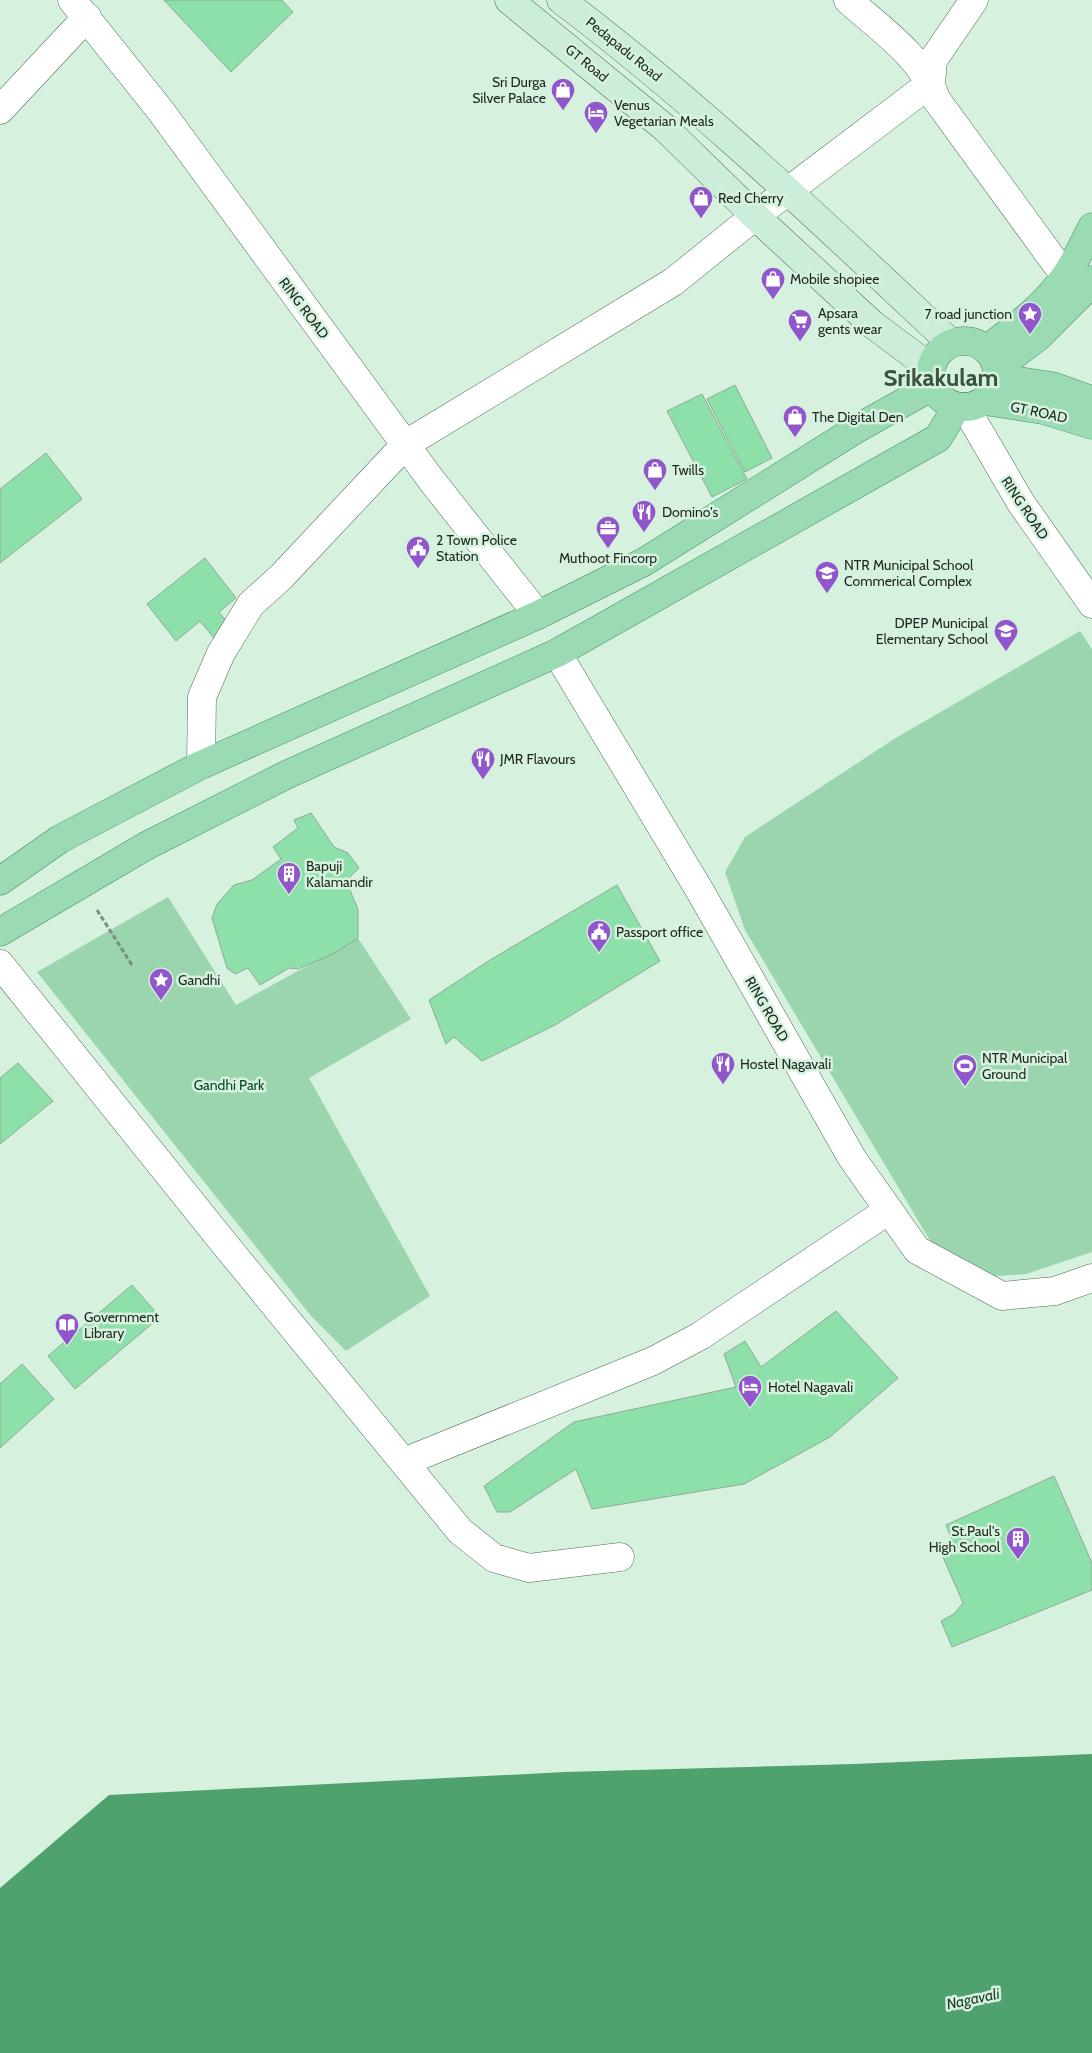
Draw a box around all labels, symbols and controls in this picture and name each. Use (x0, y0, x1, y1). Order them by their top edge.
street label: Pedapadu Road (582, 13, 666, 85)
street label: GT Road (562, 40, 612, 86)
place label: Sri Durga Silver Palace (472, 73, 546, 107)
shop icon: Sri Durga Silver Palace (550, 77, 576, 111)
place label: Venus Vegetarian Meals (614, 96, 714, 130)
hotel icon: Venus Vegetarian Meals (583, 100, 609, 134)
shop icon: Red Cherry (688, 185, 714, 219)
place label: Red Cherry (718, 189, 784, 207)
shop icon: Mobile shopiee (760, 266, 786, 300)
place label: Mobile shopiee (790, 270, 879, 288)
street label: RING ROAD (275, 274, 333, 342)
place icon: 7 road junction (1017, 301, 1043, 335)
place label: Apsara gents wear (818, 304, 882, 338)
place label: 7 road junction (925, 305, 1012, 323)
supermarket icon: Apsara gents wear (787, 308, 813, 342)
district label: Srikakulam (884, 363, 998, 392)
street label: GT ROAD (1009, 397, 1069, 427)
shop icon: The Digital Den (782, 404, 808, 438)
place label: The Digital Den (812, 408, 904, 426)
shop icon: Twills (642, 457, 668, 491)
place label: Twills (672, 461, 704, 479)
street label: RING ROAD (997, 473, 1053, 543)
restaurant icon: Domino's (631, 499, 657, 533)
place label: Domino's (662, 503, 719, 521)
office icon: Muthoot Fincorp (595, 515, 621, 549)
place label: 2 Town Police Station (436, 531, 517, 565)
public building icon: 2 Town Police Station (405, 535, 431, 569)
place label: Muthoot Fincorp (559, 549, 657, 567)
place label: NTR Municipal School Commerical Complex (844, 556, 974, 590)
school or university icon: NTR Municipal School Commerical Complex (814, 560, 840, 594)
place label: DPEP Municipal Elementary School (876, 614, 989, 648)
school or university icon: DPEP Municipal Elementary School (993, 618, 1019, 652)
restaurant icon: JMR Flavours (470, 746, 496, 780)
place label: JMR Flavours (499, 750, 576, 768)
place label: Bapuji Kalamandir (306, 857, 373, 891)
building icon: Bapuji Kalamandir (276, 861, 302, 895)
public building icon: Passport office (586, 919, 612, 953)
place label: Passport office (616, 923, 703, 941)
place icon: Gandhi (148, 967, 174, 1001)
place label: Gandhi (178, 971, 220, 989)
street label: RING ROAD (741, 973, 793, 1045)
place label: NTR Municipal Ground (982, 1049, 1068, 1083)
restaurant icon: Hostel Nagavali (710, 1051, 736, 1085)
sports icon: NTR Municipal Ground (952, 1053, 978, 1087)
place label: Hostel Nagavali (740, 1055, 831, 1073)
park label: Gandhi Park (194, 1076, 265, 1094)
place label: Government Library (84, 1308, 159, 1342)
library icon: Government Library (54, 1312, 80, 1346)
hotel icon: Hotel Nagavali (737, 1374, 763, 1408)
place label: Hotel Nagavali (768, 1378, 853, 1396)
place label: St.Paul's High School (929, 1522, 1001, 1556)
building icon: St.Paul's High School (1005, 1526, 1031, 1560)
water label: Nagavali (945, 1984, 1002, 2013)

